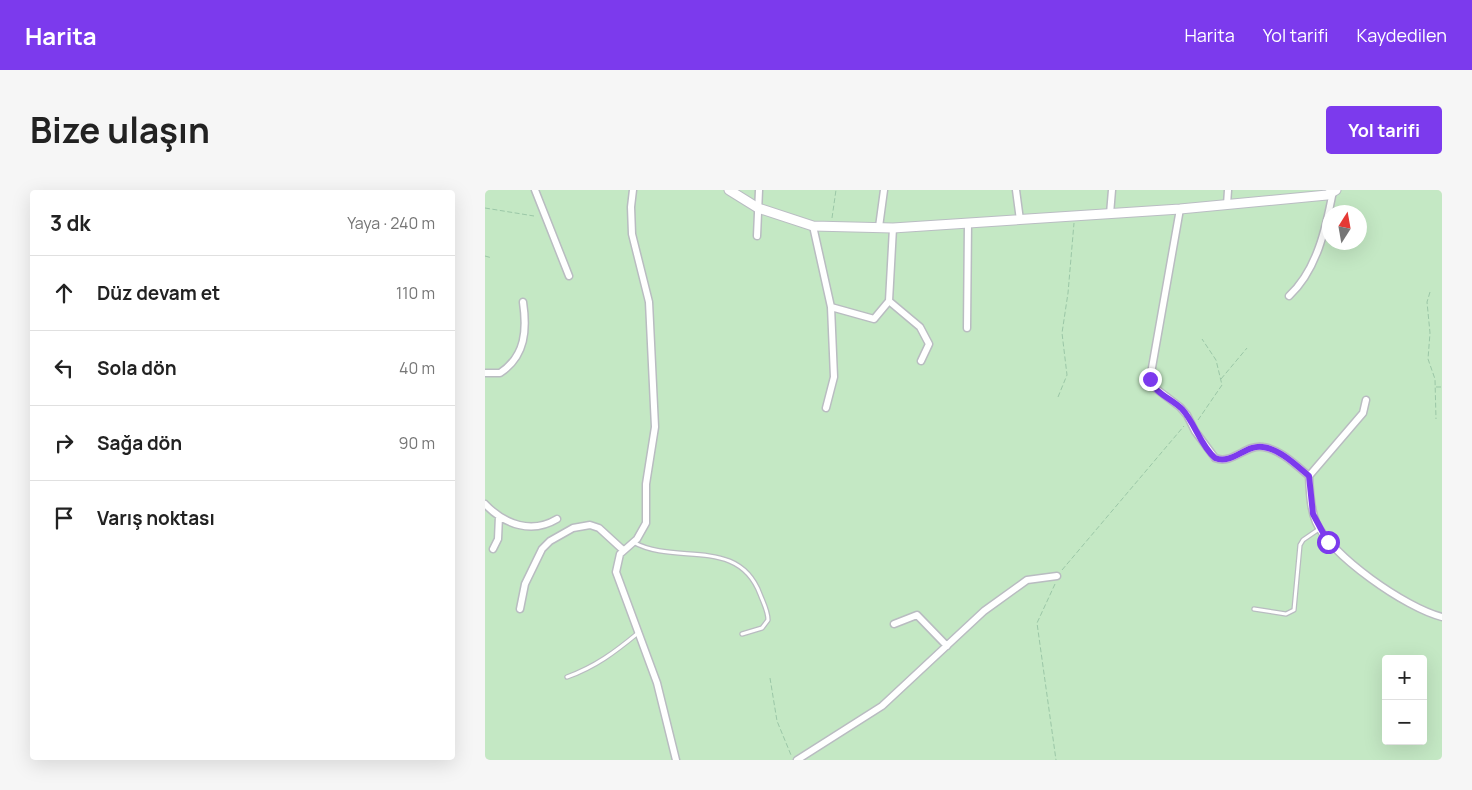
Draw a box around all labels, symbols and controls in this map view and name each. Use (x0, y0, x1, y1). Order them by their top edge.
text: Harita (25, 19, 97, 52)
text: Harita (1185, 23, 1235, 47)
text: Yol tarifi (1263, 23, 1329, 47)
text: Kaydedilen (1357, 23, 1447, 47)
text: Bize ulaşın (30, 106, 210, 154)
button: Yol tarifi (1326, 106, 1442, 154)
north arrow (1322, 205, 1367, 250)
text: 3 dk (50, 209, 91, 237)
text: Yaya · 240 m (347, 212, 435, 234)
icon: ahead (50, 279, 78, 307)
text: Düz devam et (97, 280, 220, 306)
text: 110 m (396, 282, 435, 304)
icon: left (50, 354, 78, 382)
text: Sola dön (97, 355, 177, 381)
text: 40 m (399, 357, 435, 379)
route end (1139, 368, 1162, 391)
icon: right (50, 429, 78, 457)
text: Sağa dön (97, 430, 182, 456)
text: 90 m (399, 432, 435, 454)
icon: arrive (50, 504, 78, 532)
text: Varış noktası (97, 505, 215, 531)
route start (1317, 531, 1340, 554)
map controls (1382, 655, 1427, 745)
button: + (1382, 655, 1427, 700)
button: − (1382, 700, 1427, 745)

